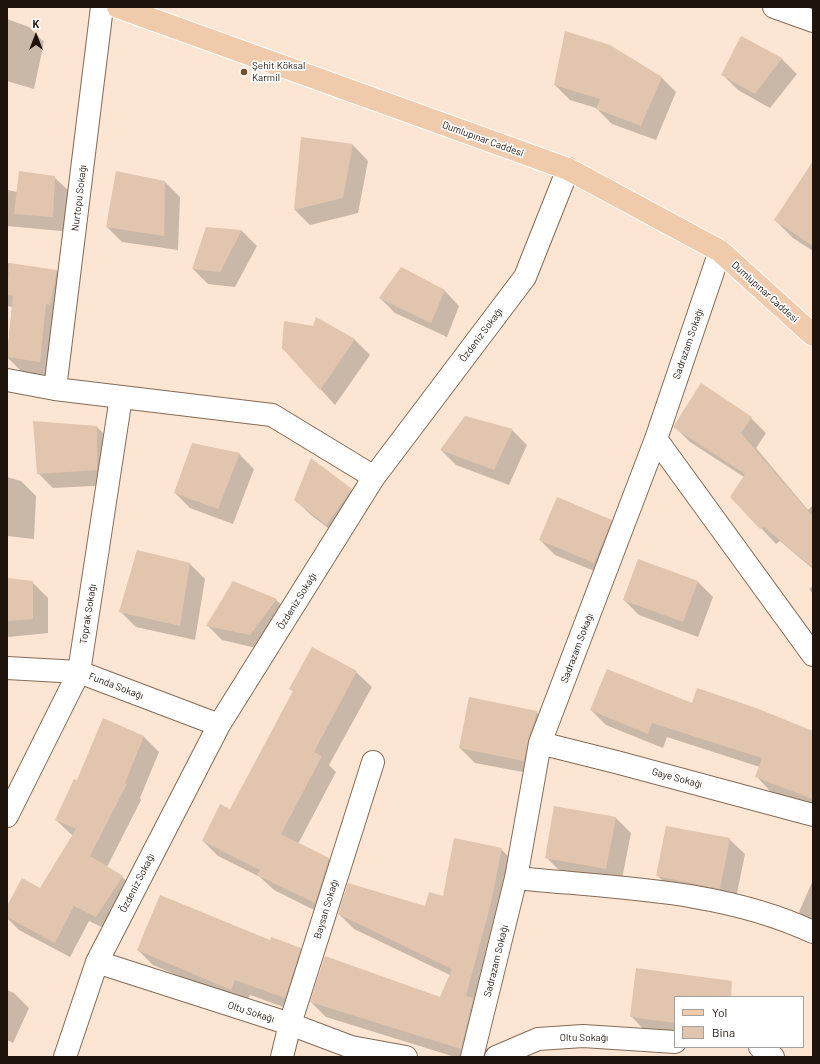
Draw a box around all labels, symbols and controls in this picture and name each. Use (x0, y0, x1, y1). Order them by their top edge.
north arrow (16, 16, 56, 56)
text: K (33, 17, 39, 30)
place label: Şehit Köksal Karmil (252, 60, 305, 84)
marker: Şehit Köksal Karmil (239, 67, 249, 77)
street label: Dumlupınar Caddesi (441, 119, 525, 159)
street label: Nurtopu Sokağı (69, 164, 89, 232)
street label: Dumlupınar Caddesi (729, 259, 801, 325)
street label: Özdeniz Sokağı (457, 306, 505, 364)
street label: Sadrazam Sokağı (670, 307, 706, 381)
street label: Özdeniz Sokağı (275, 570, 319, 632)
street label: Toprak Sokağı (77, 583, 99, 645)
street label: Sadrazam Sokağı (558, 611, 596, 685)
street label: Funda Sokağı (87, 670, 145, 702)
street label: Gaye Sokağı (650, 766, 704, 790)
street label: Özdeniz Sokağı (117, 851, 157, 915)
street label: Baysan Sokağı (311, 878, 341, 940)
street label: Sadrazam Sokağı (481, 924, 511, 998)
legend (674, 996, 804, 1048)
street label: Oltu Sokağı (226, 999, 276, 1025)
text: Yol (712, 1005, 727, 1019)
text: Bina (712, 1025, 735, 1039)
street label: Oltu Sokağı (560, 1032, 608, 1044)

